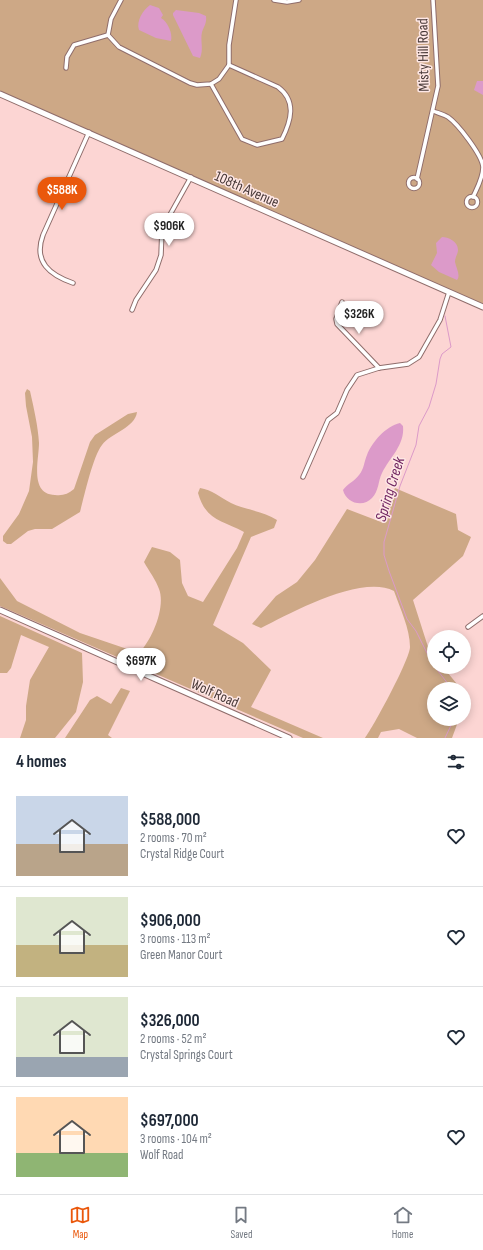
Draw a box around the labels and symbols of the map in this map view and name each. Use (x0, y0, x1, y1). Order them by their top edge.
street label: Misty Hill Road (413, 18, 434, 92)
street label: 108th Avenue (212, 167, 282, 212)
pin: $588K (34, 177, 90, 211)
pin: $906K (141, 213, 197, 247)
pin: $326K (331, 301, 387, 335)
water label: Spring Creek (372, 454, 410, 524)
pin: $697K (113, 648, 169, 682)
street label: Wolf Road (188, 675, 242, 712)

